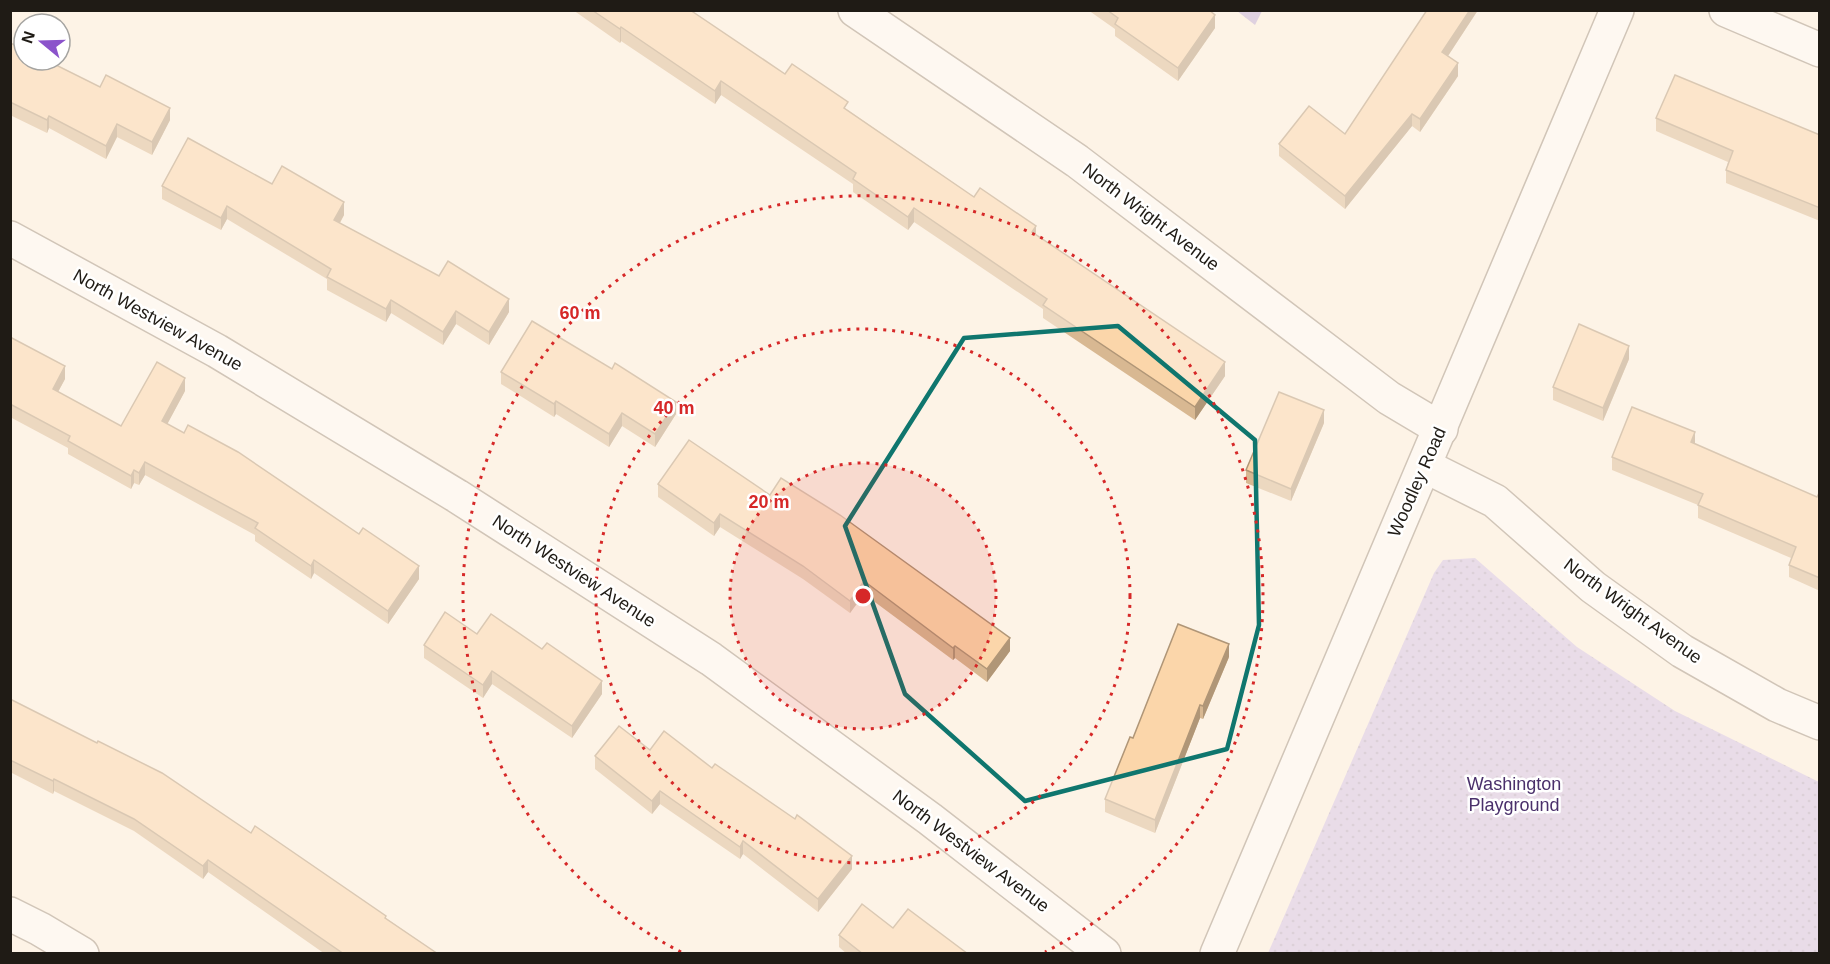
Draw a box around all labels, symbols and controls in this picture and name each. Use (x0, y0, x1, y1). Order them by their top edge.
north arrow (12, 12, 72, 72)
text: N (18, 29, 38, 46)
street label: North Wright Avenue (1079, 159, 1223, 275)
street label: North Westview Avenue (70, 265, 246, 375)
text: 60 m (559, 303, 601, 323)
text: 40 m (653, 398, 695, 418)
street label: Woodley Road (1384, 424, 1450, 540)
text: 20 m (748, 492, 790, 512)
street label: North Westview Avenue (489, 511, 659, 631)
street label: North Wright Avenue (1560, 554, 1706, 668)
centre of rings (853, 586, 873, 606)
park label: Washington Playground (1467, 774, 1561, 815)
street label: North Westview Avenue (889, 786, 1053, 916)

